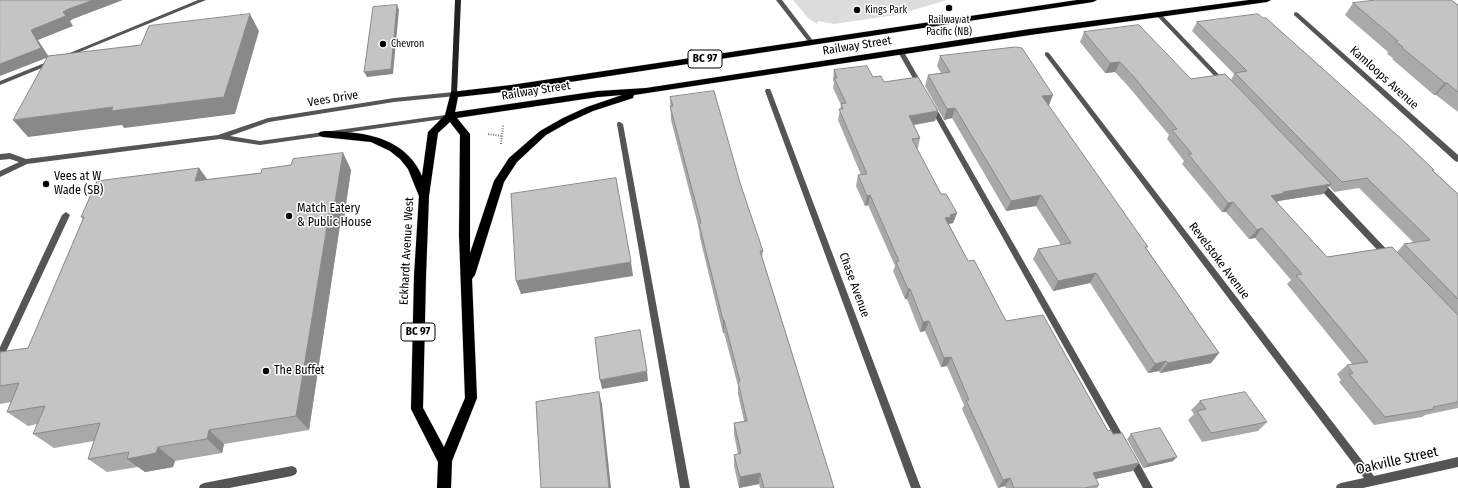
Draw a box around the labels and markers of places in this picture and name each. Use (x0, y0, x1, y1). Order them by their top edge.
marker: Railway at Pacific (NB) (944, 3, 954, 13)
place label: Kings Park (865, 4, 907, 16)
marker: Kings Park (852, 5, 862, 15)
place label: Railway at Pacific (NB) (926, 14, 972, 38)
place label: Chevron (391, 38, 424, 50)
marker: Chevron (378, 39, 388, 49)
place label: Vees at W Wade (SB) (54, 170, 103, 198)
marker: Vees at W Wade (SB) (41, 179, 51, 189)
place label: Match Eatery & Public House (297, 202, 372, 230)
marker: Match Eatery & Public House (284, 211, 294, 221)
place label: The Buffet (274, 364, 325, 378)
marker: The Buffet (261, 366, 271, 376)

